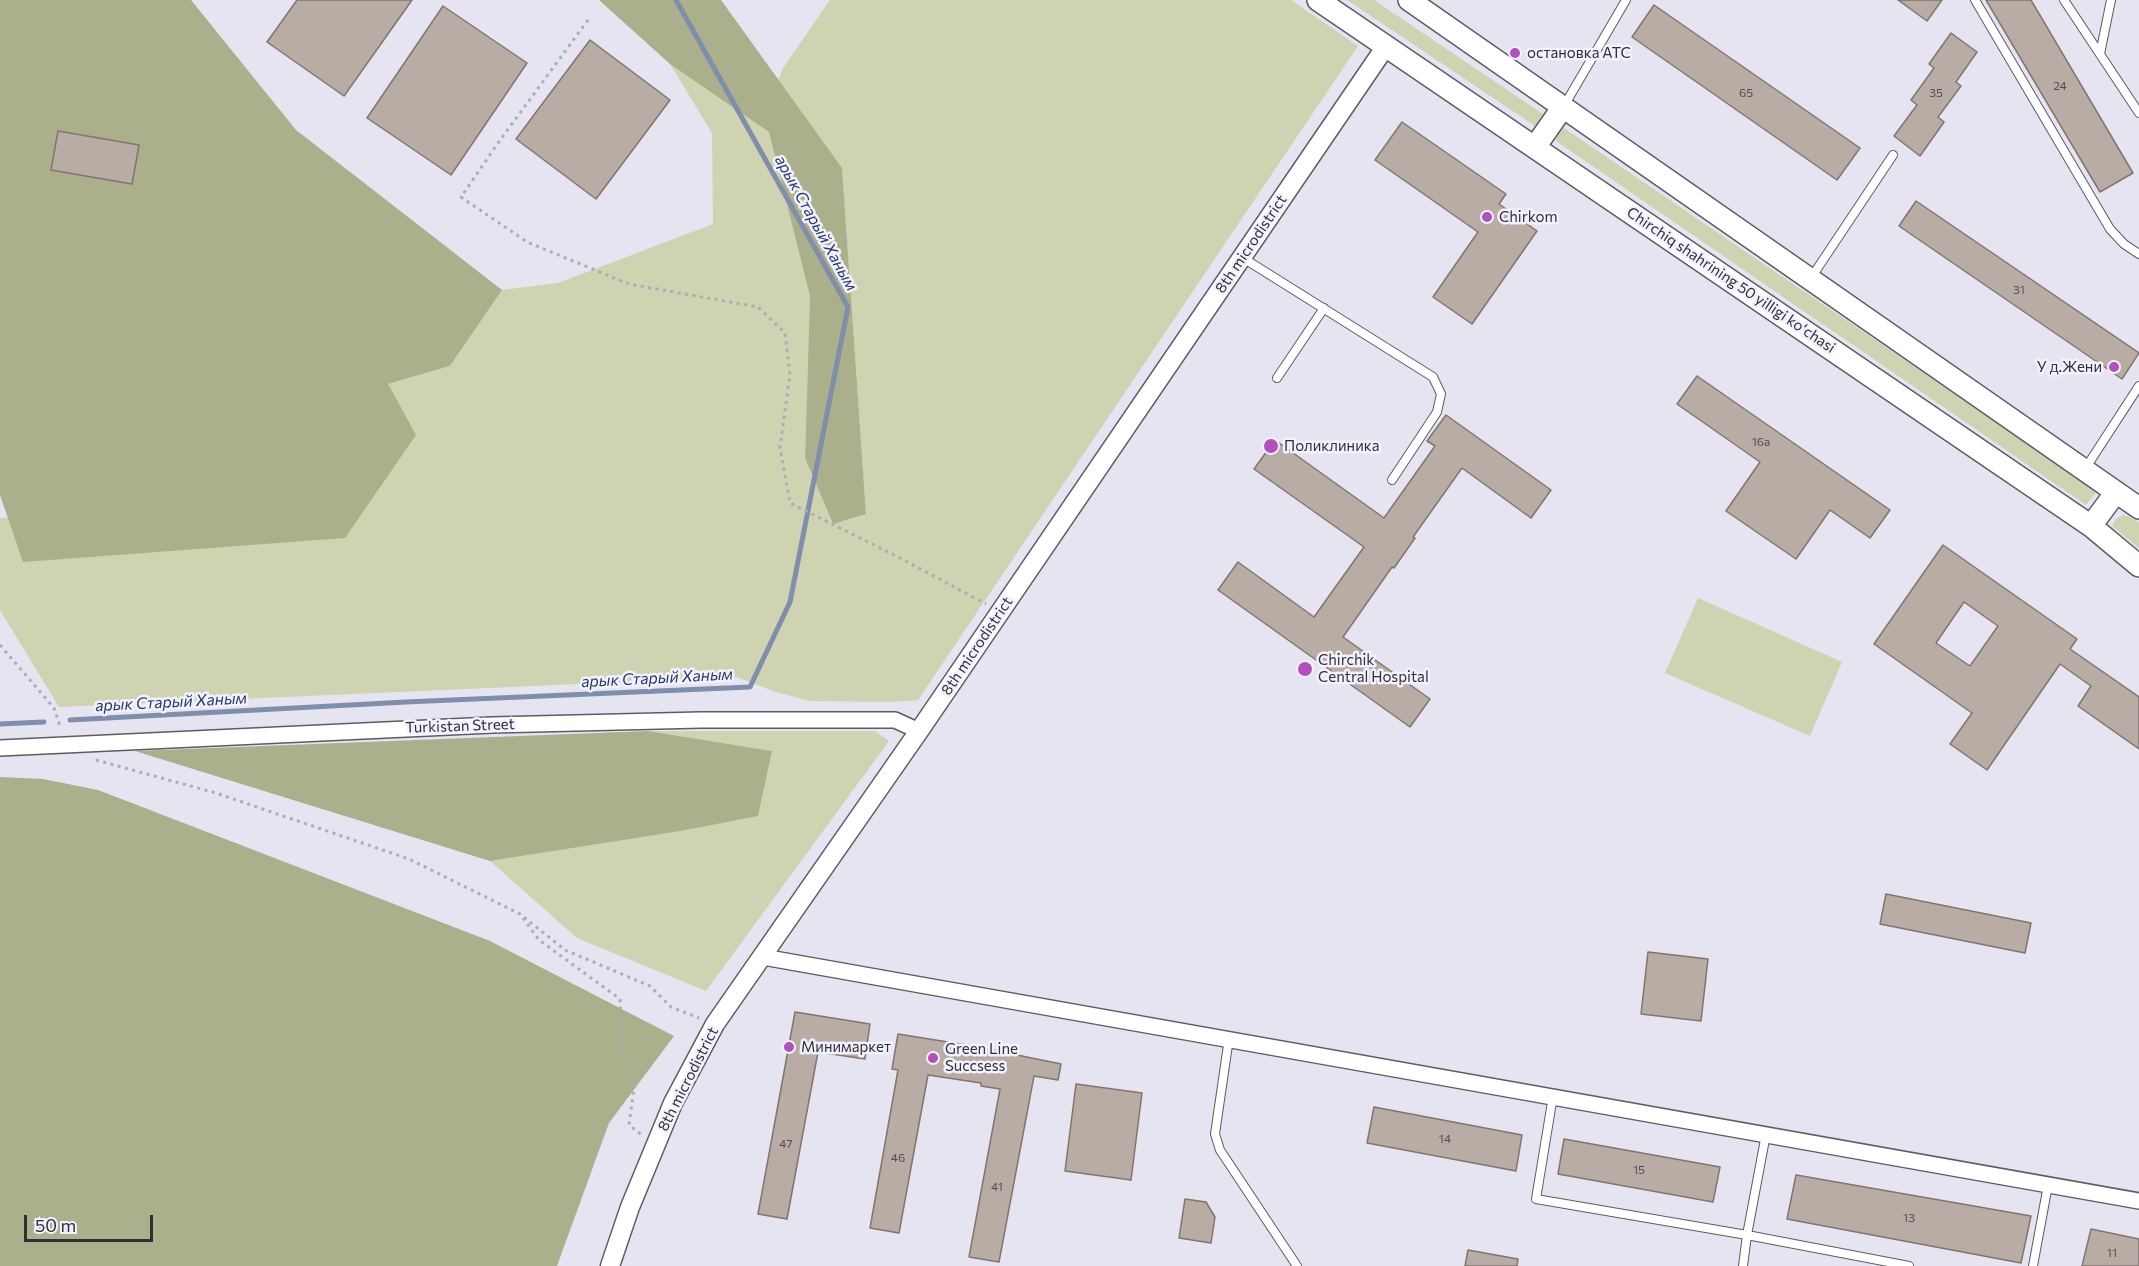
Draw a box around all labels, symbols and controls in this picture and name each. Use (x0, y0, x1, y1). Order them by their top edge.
place label: остановка АТС (1527, 44, 1631, 62)
marker: остановка АТС (1508, 46, 1522, 60)
house number: 24 (2053, 79, 2067, 93)
house number: 65 (1739, 86, 1753, 100)
house number: 35 (1929, 86, 1943, 100)
water label: арык Старый Ханым (771, 152, 861, 294)
street label: 8th microdistrict (1211, 191, 1291, 297)
street label: Chirchiq shahrining 50 yilligi koʻchasi (1623, 203, 1839, 357)
place label: Chirkom (1499, 208, 1558, 226)
marker: Chirkom (1480, 210, 1494, 224)
house number: 31 (2013, 283, 2025, 297)
place label: У д.Жени (2037, 358, 2102, 376)
marker: У д.Жени (2107, 360, 2121, 374)
house number: 16a (1752, 435, 1770, 449)
marker: Поликлиника (1262, 437, 1280, 455)
place label: Поликлиника (1284, 437, 1380, 455)
street label: 8th microdistrict (937, 593, 1017, 699)
place label: Chirchik Central Hospital (1318, 651, 1429, 686)
marker: Chirchik Central Hospital (1296, 660, 1314, 678)
water label: арык Старый Ханым (581, 664, 733, 692)
water label: арык Старый Ханым (95, 688, 247, 716)
street label: Turkistan Street (405, 715, 515, 737)
street label: 8th microdistrict (654, 1024, 722, 1134)
place label: Минимаркет (801, 1038, 891, 1056)
marker: Минимаркет (782, 1040, 796, 1054)
place label: Green Line Succsess (945, 1040, 1018, 1075)
marker: Green Line Succsess (926, 1051, 940, 1065)
house number: 14 (1439, 1132, 1451, 1146)
house number: 47 (779, 1137, 793, 1151)
house number: 46 (891, 1151, 905, 1165)
house number: 15 (1633, 1163, 1645, 1177)
house number: 41 (991, 1180, 1003, 1194)
scale bar (27, 1203, 156, 1241)
house number: 13 (1903, 1211, 1915, 1225)
text: 50 m (35, 1214, 76, 1236)
house number: 11 (2107, 1246, 2117, 1260)

